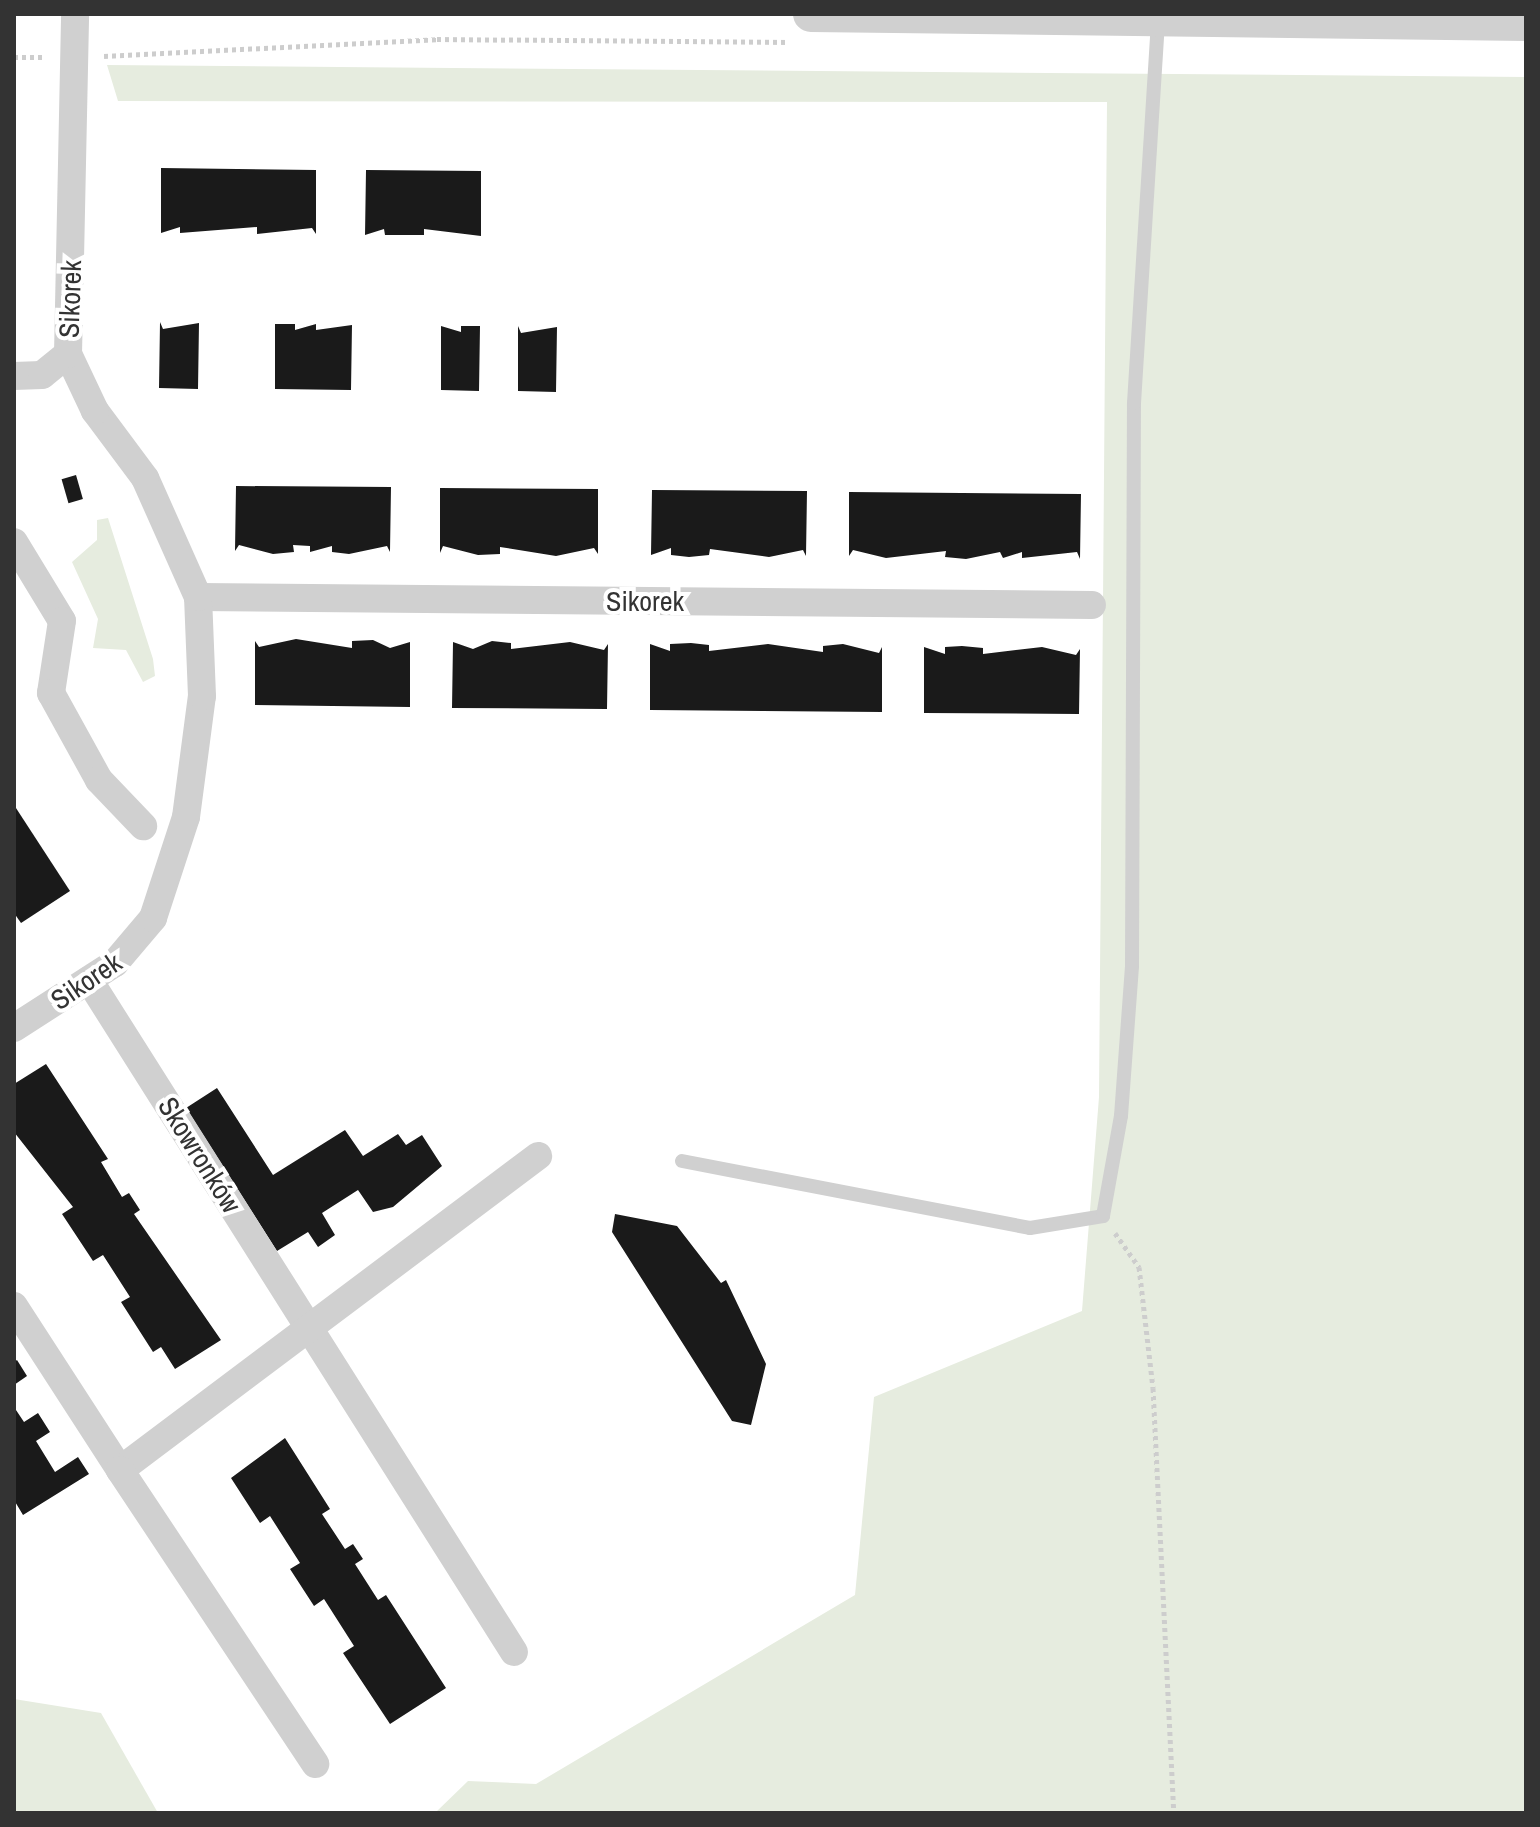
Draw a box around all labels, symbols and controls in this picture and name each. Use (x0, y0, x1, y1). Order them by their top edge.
street label: Sikorek (52, 260, 88, 338)
street label: Sikorek (606, 584, 684, 618)
street label: Sikorek (44, 945, 128, 1017)
street label: Skowronków (151, 1091, 249, 1219)

